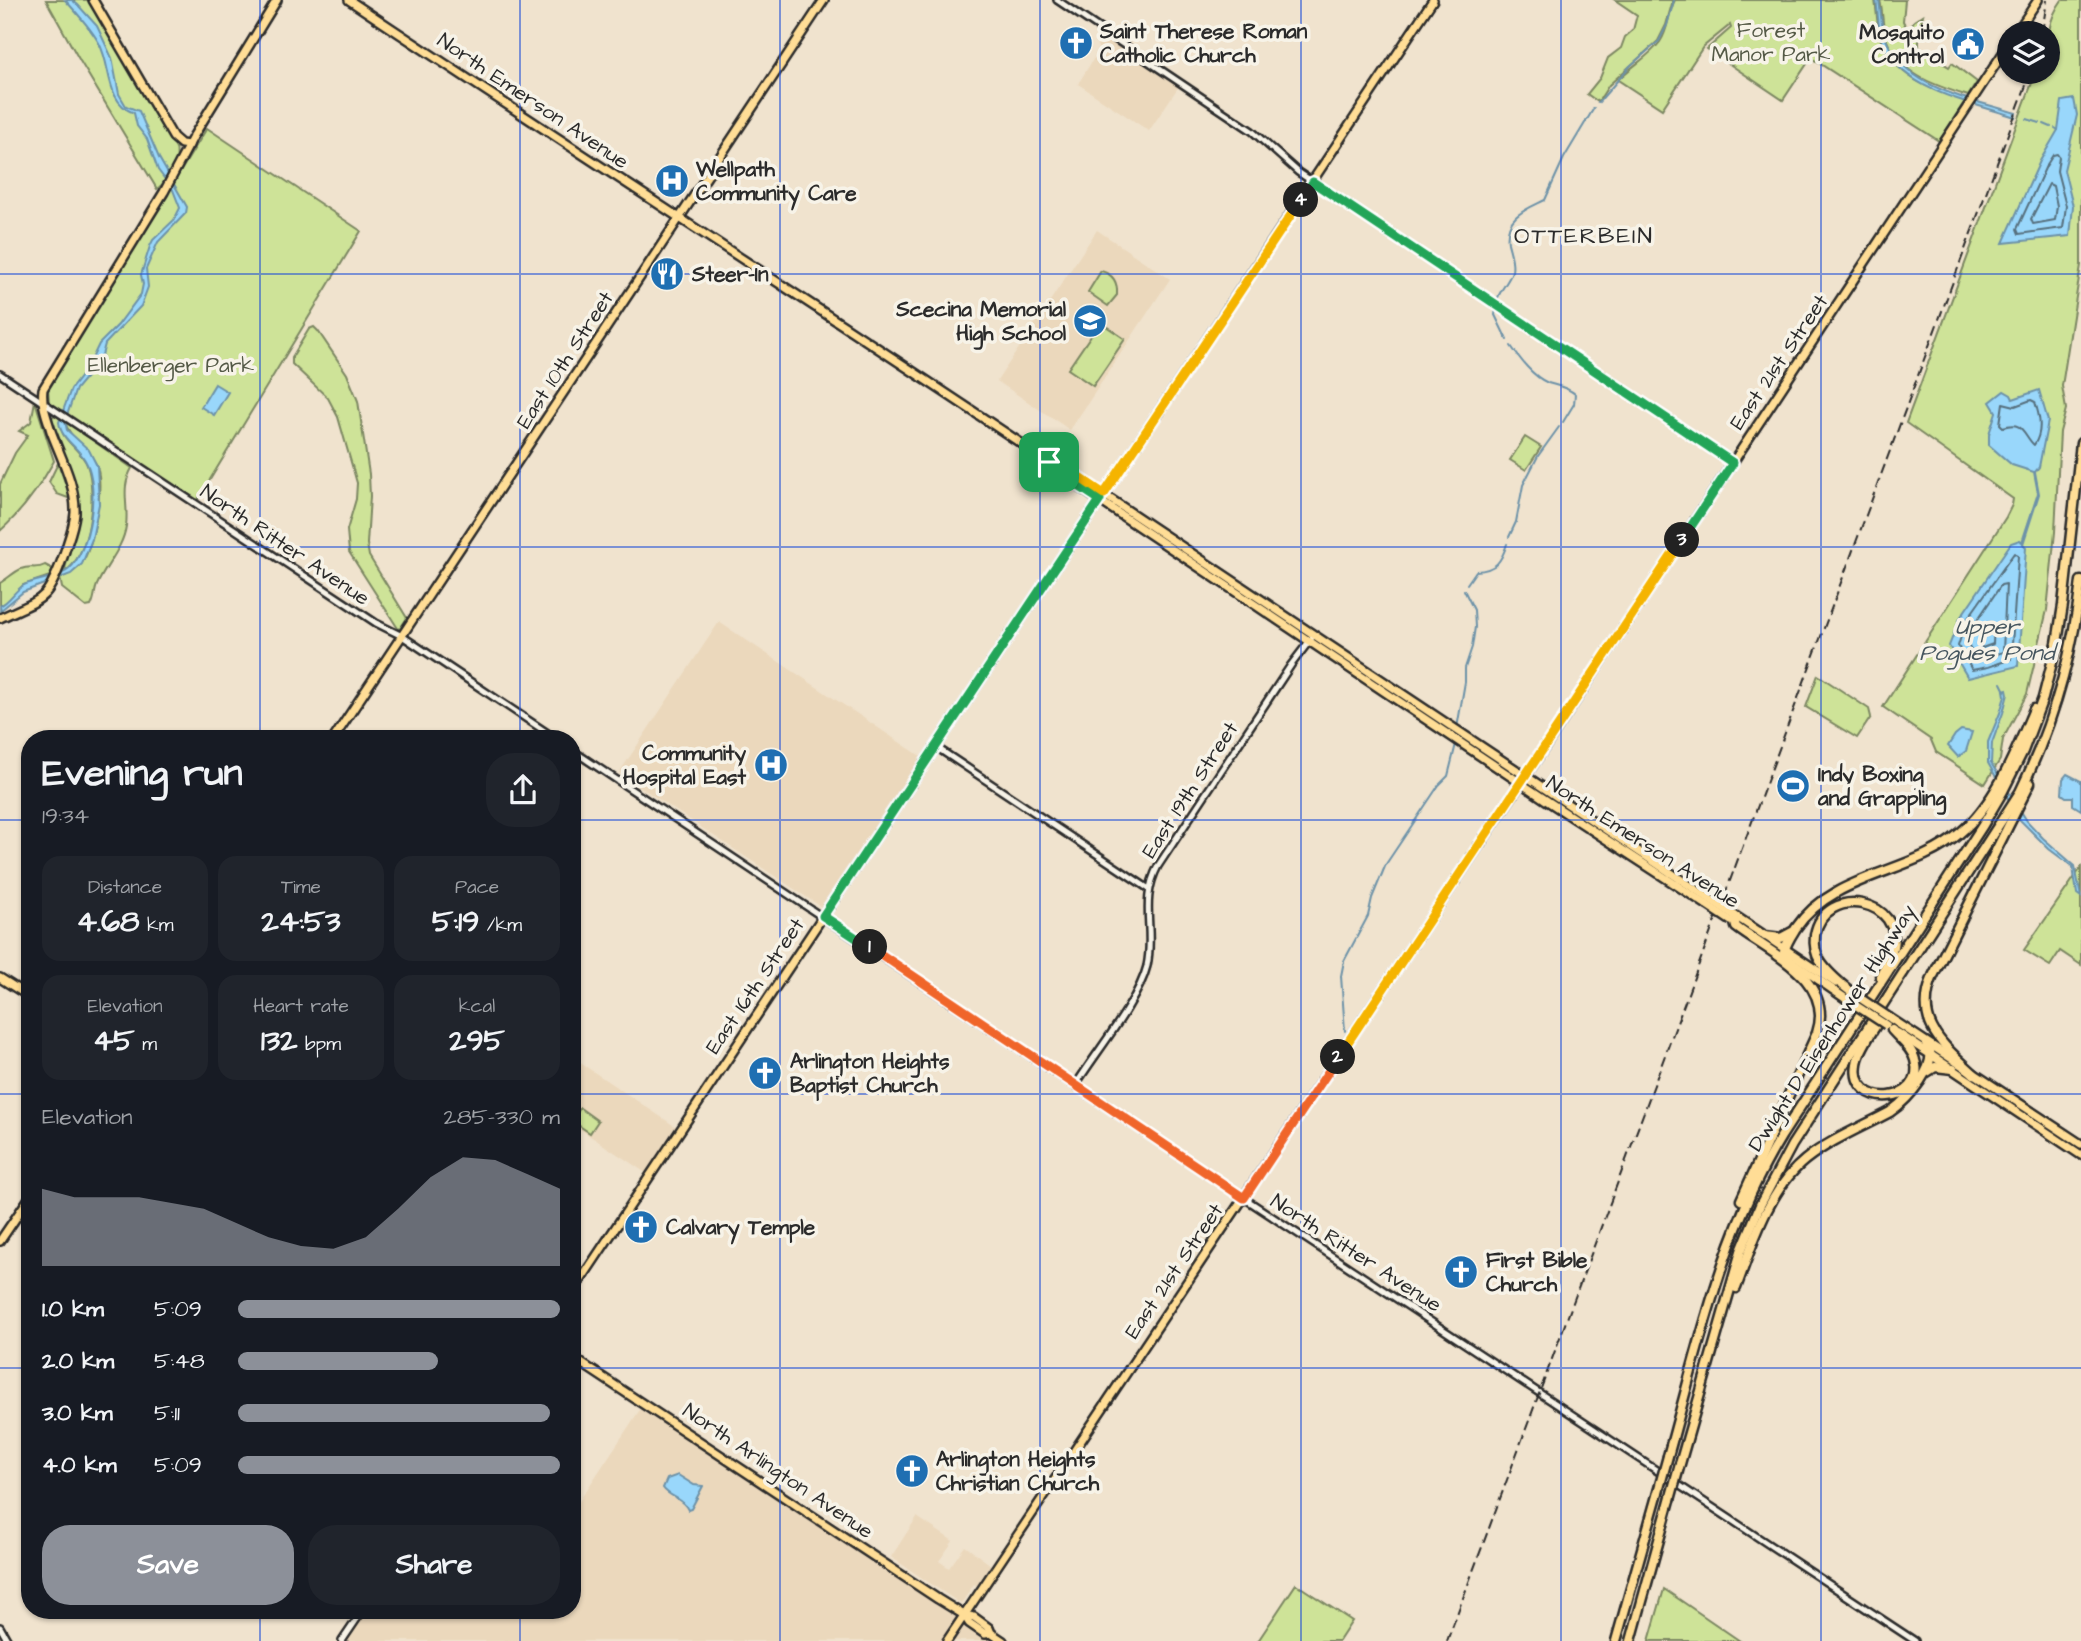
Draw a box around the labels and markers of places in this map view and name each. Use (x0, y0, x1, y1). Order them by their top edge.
place label: Saint Therese Roman Catholic Church (1099, 17, 1308, 70)
place label: Mosquito Control (1859, 18, 1945, 71)
church icon: Saint Therese Roman Catholic Church (1057, 24, 1095, 62)
public building icon: Mosquito Control (1949, 25, 1987, 63)
place label: Wellpath Community Care (695, 155, 857, 211)
hospital icon: Wellpath Community Care (653, 162, 691, 200)
pin: 4 (1284, 182, 1318, 218)
restaurant icon: Steer-In (648, 255, 686, 293)
place label: Steer-In (691, 260, 769, 289)
place label: Scecina Memorial High School (895, 295, 1067, 350)
school or university icon: Scecina Memorial High School (1071, 302, 1109, 340)
pin (1019, 432, 1079, 492)
pin: 3 (1664, 522, 1700, 558)
place label: Community Hospital East (623, 739, 747, 793)
hospital icon: Community Hospital East (752, 746, 790, 784)
place label: Indy Boxing and Grappling (1817, 760, 1947, 815)
sports icon: Indy Boxing and Grappling (1774, 767, 1812, 805)
pin: 1 (852, 930, 888, 964)
pin: 2 (1320, 1040, 1356, 1074)
place label: Arlington Heights Baptist Church (790, 1047, 950, 1101)
church icon: Arlington Heights Baptist Church (746, 1054, 784, 1092)
church icon: Calvary Temple (622, 1208, 660, 1246)
place label: Calvary Temple (666, 1213, 816, 1245)
place label: First Bible Church (1486, 1246, 1588, 1299)
church icon: First Bible Church (1442, 1253, 1480, 1291)
place label: Arlington Heights Christian Church (936, 1445, 1100, 1498)
church icon: Arlington Heights Christian Church (893, 1452, 931, 1490)

